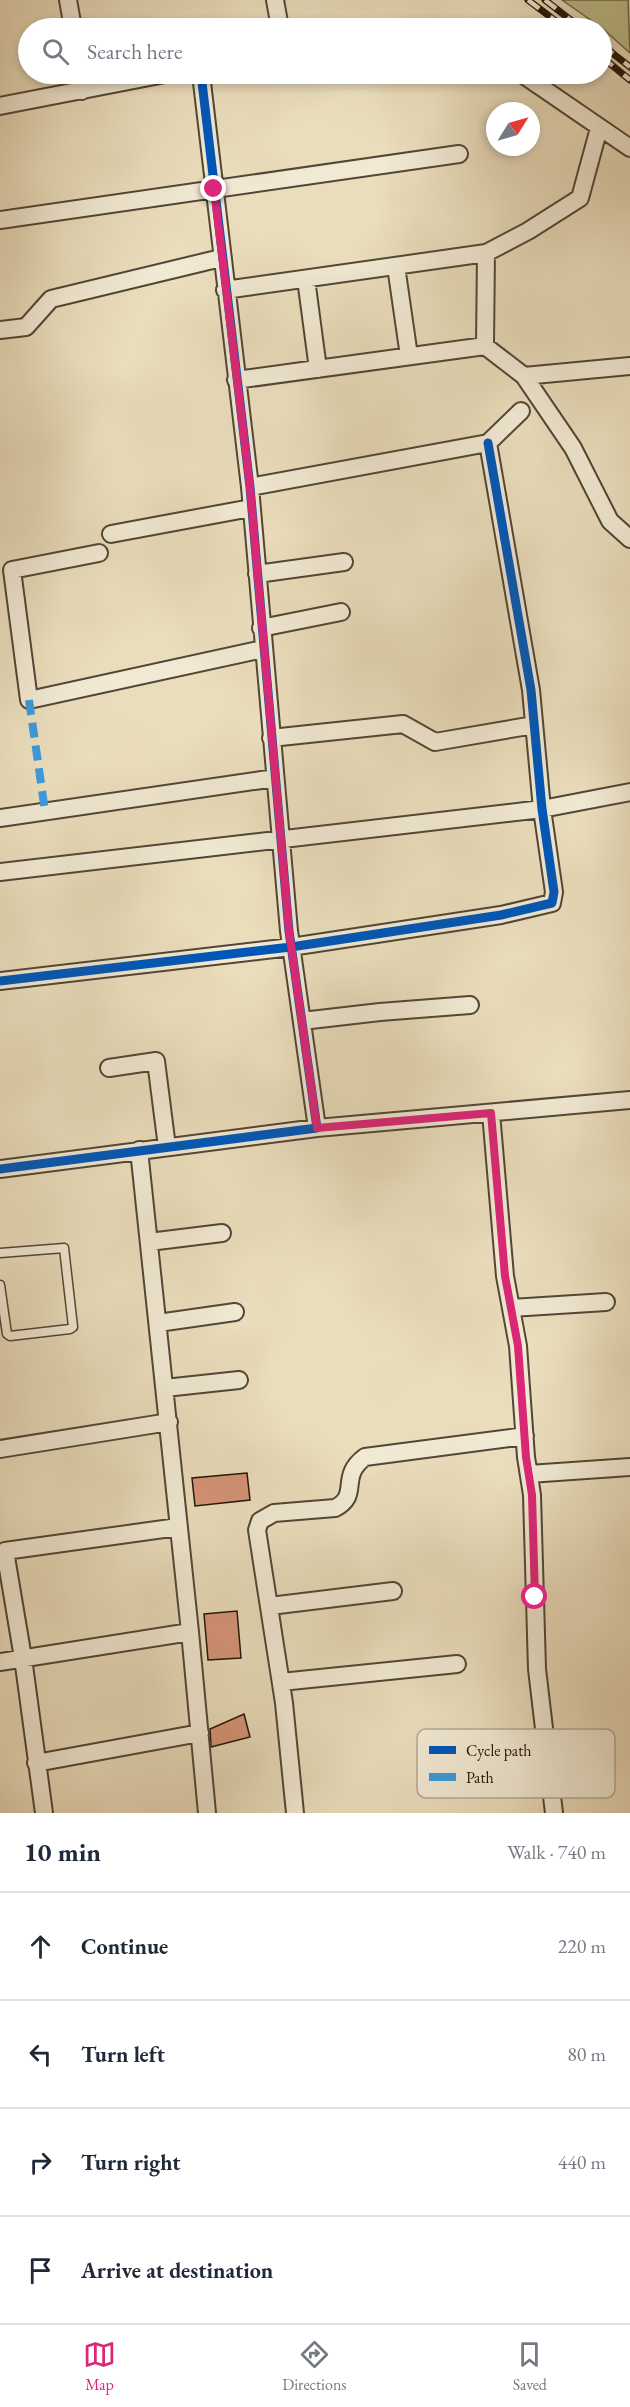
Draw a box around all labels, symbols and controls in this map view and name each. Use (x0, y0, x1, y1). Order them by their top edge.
search box (18, 18, 612, 84)
icon: search (39, 35, 72, 68)
text: Search here (87, 37, 182, 66)
north arrow (486, 102, 540, 156)
route end (200, 175, 226, 201)
route start (521, 1583, 547, 1609)
legend (417, 1729, 615, 1798)
text: Cycle path (466, 1740, 531, 1761)
text: Path (466, 1767, 494, 1788)
text: 10 min (24, 1835, 101, 1869)
text: Walk · 740 m (507, 1839, 606, 1865)
icon: ahead (24, 1930, 57, 1963)
text: Continue (81, 1932, 168, 1961)
text: 220 m (558, 1933, 606, 1959)
icon: left (24, 2038, 57, 2071)
text: Turn left (81, 2040, 165, 2069)
text: 80 m (567, 2041, 606, 2067)
icon: right (24, 2146, 57, 2179)
text: Turn right (81, 2148, 180, 2177)
text: 440 m (558, 2149, 606, 2175)
icon: arrive (24, 2254, 57, 2287)
text: Arrive at destination (81, 2256, 273, 2285)
tab: Map (83, 2338, 116, 2395)
tab: Directions (282, 2338, 347, 2395)
tab: Saved (513, 2338, 547, 2395)

